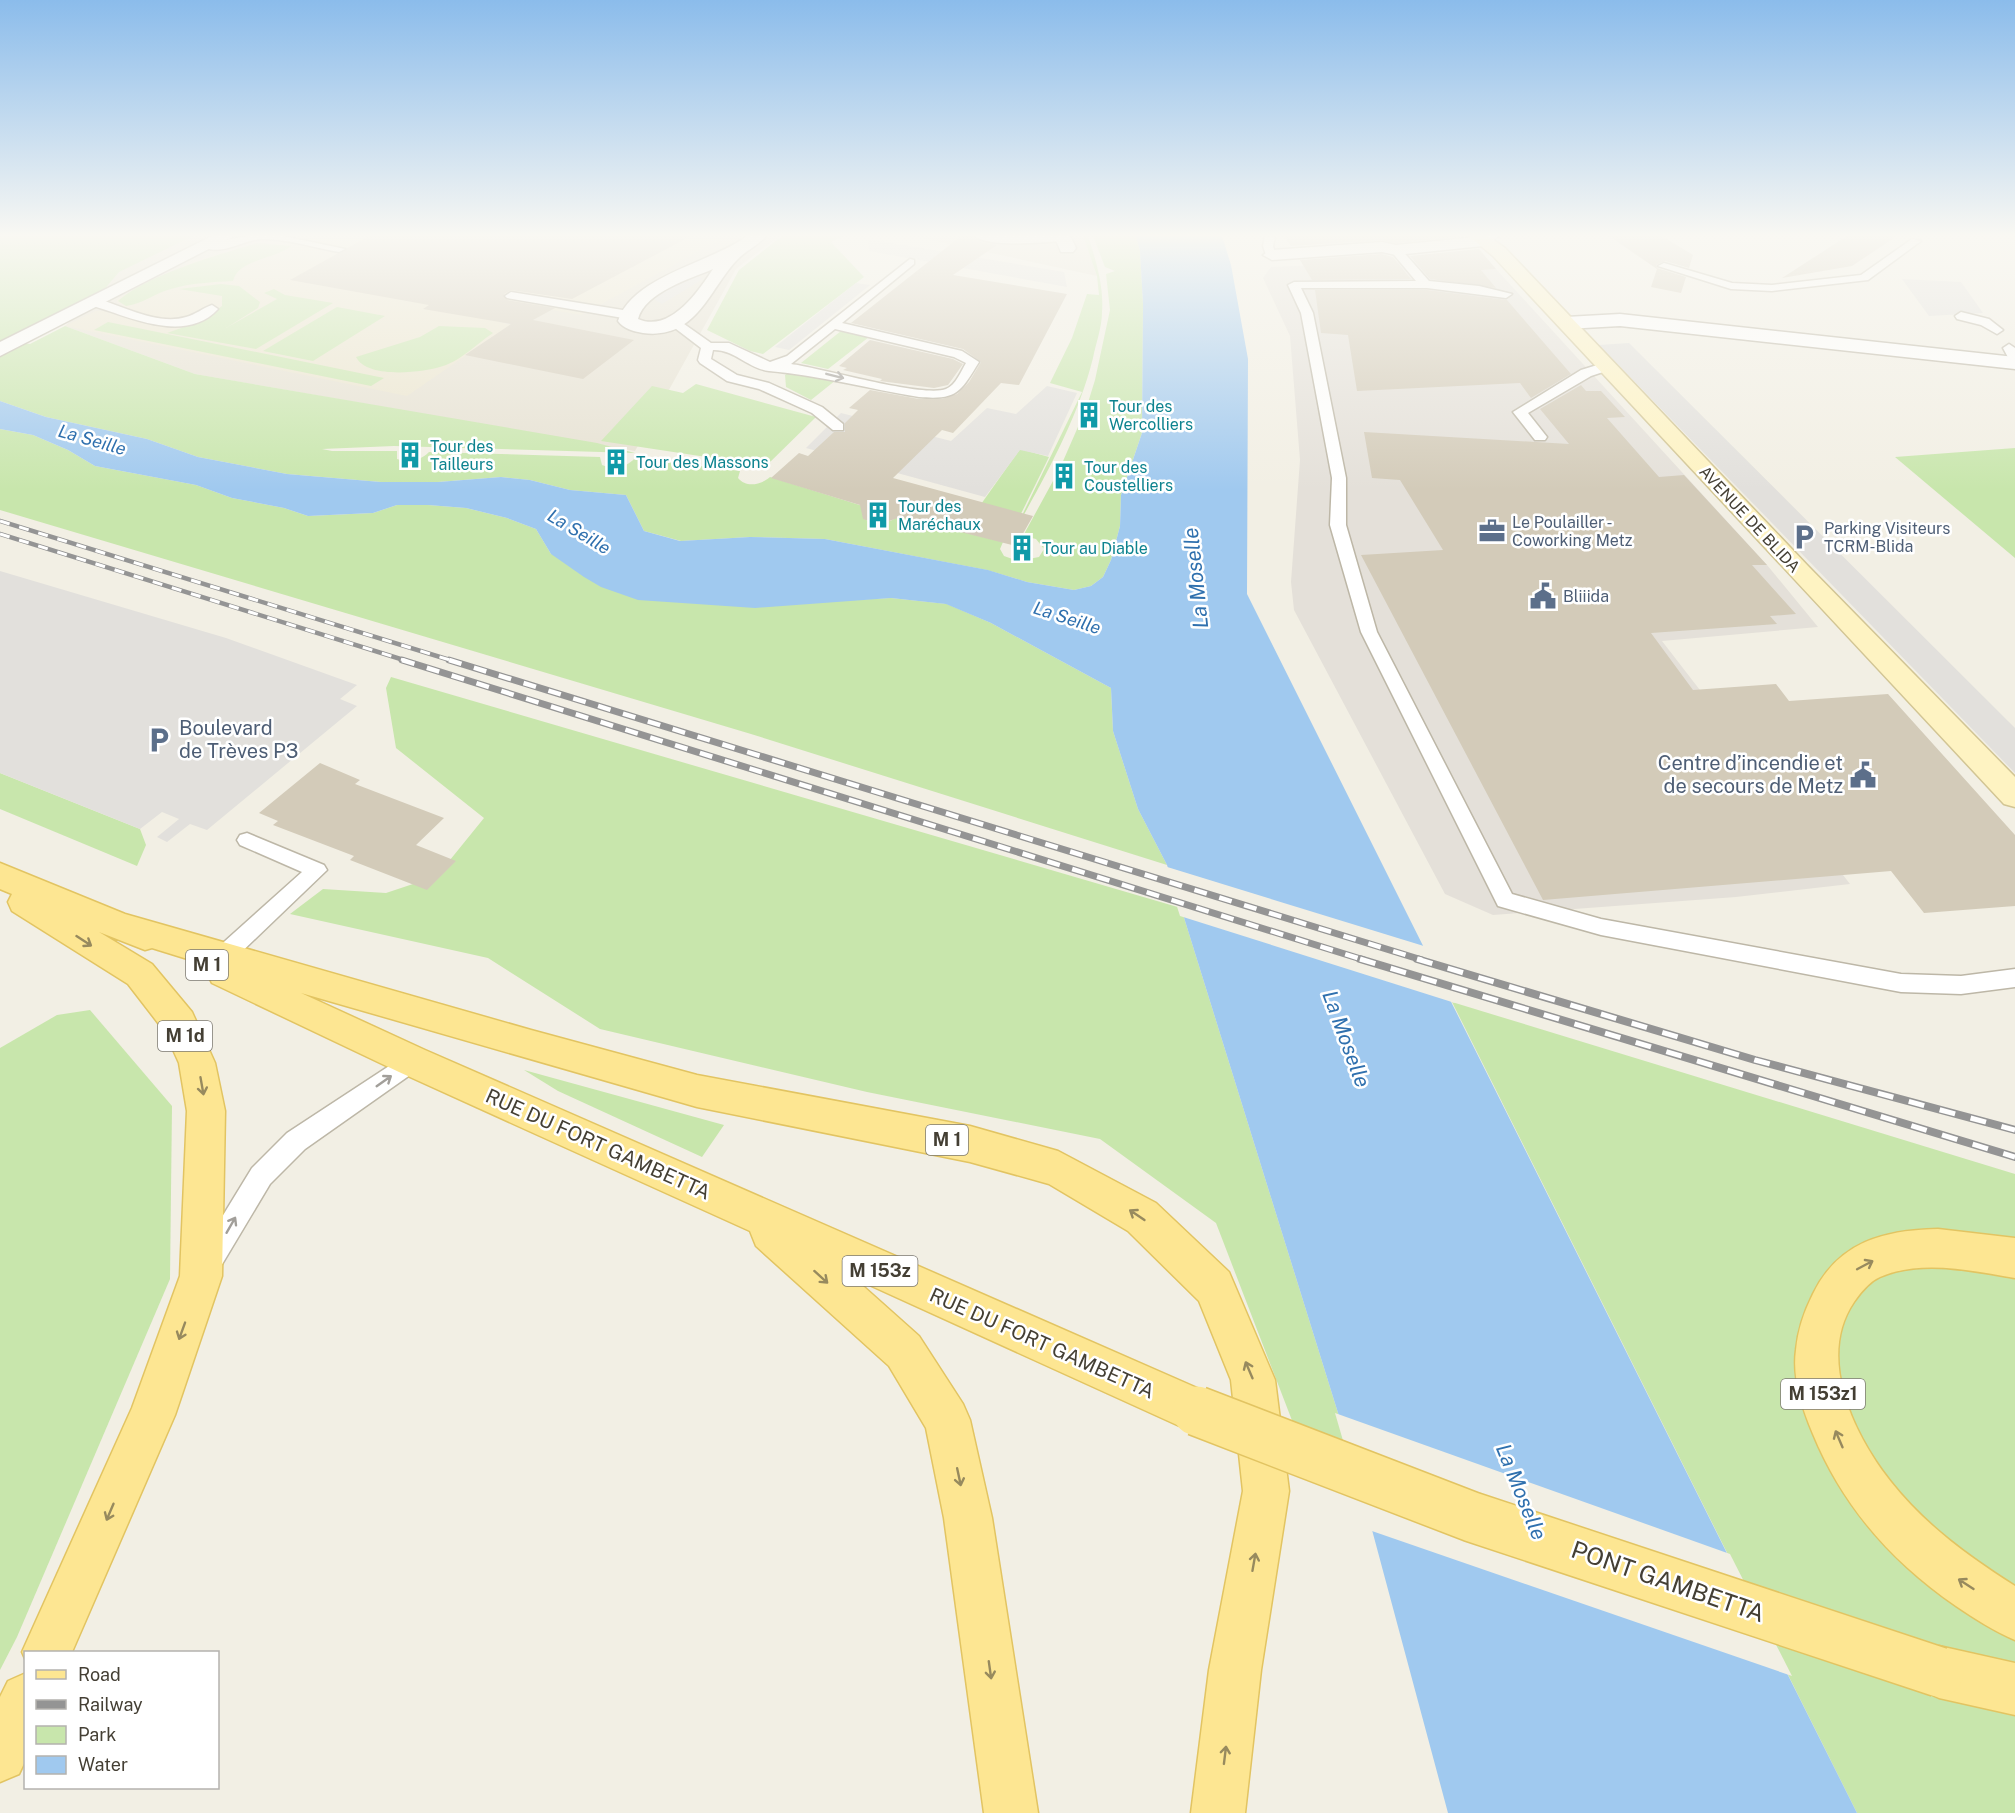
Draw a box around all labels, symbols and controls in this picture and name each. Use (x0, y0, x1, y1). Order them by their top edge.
one-way arrow (825, 371, 844, 383)
place label: Tour des Wercolliers (1109, 397, 1193, 434)
building icon: Tour des Wercolliers (1074, 400, 1104, 430)
water label: La Seille (56, 420, 129, 459)
place label: Tour des Tailleurs (430, 437, 493, 474)
building icon: Tour des Tailleurs (395, 440, 425, 470)
building icon: Tour des Massons (601, 447, 631, 477)
place label: Tour des Massons (636, 453, 769, 472)
place label: Tour des Coustelliers (1084, 458, 1173, 495)
building icon: Tour des Coustelliers (1049, 461, 1079, 491)
street label: AVENUE DE BLIDA (1695, 462, 1804, 577)
place label: Tour des Maréchaux (898, 497, 981, 534)
building icon: Tour des Maréchaux (863, 500, 893, 530)
water label: La Seille (544, 505, 615, 559)
place label: Le Poulailler - Coworking Metz (1512, 513, 1633, 550)
office icon: Le Poulailler - Coworking Metz (1477, 516, 1507, 546)
place label: Parking Visiteurs TCRM-Blida (1824, 519, 1950, 556)
parking icon: Parking Visiteurs TCRM-Blida (1789, 522, 1819, 552)
water label: La Moselle (1178, 526, 1213, 630)
building icon: Tour au Diable (1007, 533, 1037, 563)
place label: Tour au Diable (1042, 539, 1148, 558)
public building icon: Bliiida (1528, 581, 1558, 611)
place label: Bliiida (1563, 587, 1609, 606)
water label: La Seille (1031, 597, 1104, 638)
place label: Boulevard de Trèves P3 (179, 716, 298, 763)
parking icon: Boulevard de Trèves P3 (144, 725, 174, 755)
place label: Centre d’incendie et de secours de Metz (1658, 751, 1843, 798)
public building icon: Centre d’incendie et de secours de Metz (1848, 760, 1878, 790)
one-way arrow (76, 934, 93, 947)
road number: M 1 (186, 950, 228, 980)
water label: La Moselle (1317, 987, 1376, 1091)
road number: M 1d (158, 1021, 212, 1051)
one-way arrow (375, 1075, 391, 1087)
one-way arrow (196, 1076, 207, 1096)
street label: RUE DU FORT GAMBETTA (482, 1084, 714, 1204)
road number: M 1 (926, 1125, 968, 1155)
one-way arrow (1130, 1209, 1146, 1221)
one-way arrow (225, 1217, 237, 1234)
road number: M 153z (842, 1256, 918, 1286)
one-way arrow (1855, 1259, 1873, 1270)
one-way arrow (813, 1270, 828, 1284)
street label: RUE DU FORT GAMBETTA (926, 1283, 1158, 1403)
one-way arrow (175, 1321, 186, 1340)
one-way arrow (1243, 1361, 1254, 1379)
road number: M 153z1 (1781, 1379, 1865, 1409)
one-way arrow (1833, 1430, 1844, 1448)
water label: La Moselle (1491, 1440, 1552, 1544)
one-way arrow (954, 1468, 966, 1487)
one-way arrow (103, 1502, 115, 1520)
street label: PONT GAMBETTA (1568, 1535, 1769, 1627)
one-way arrow (1248, 1553, 1259, 1572)
one-way arrow (1958, 1578, 1974, 1590)
legend (24, 1651, 219, 1789)
one-way arrow (985, 1660, 996, 1679)
text: Road (78, 1664, 121, 1685)
text: Railway (78, 1694, 143, 1715)
text: Park (78, 1724, 116, 1745)
one-way arrow (1220, 1745, 1231, 1765)
text: Water (78, 1754, 128, 1775)

